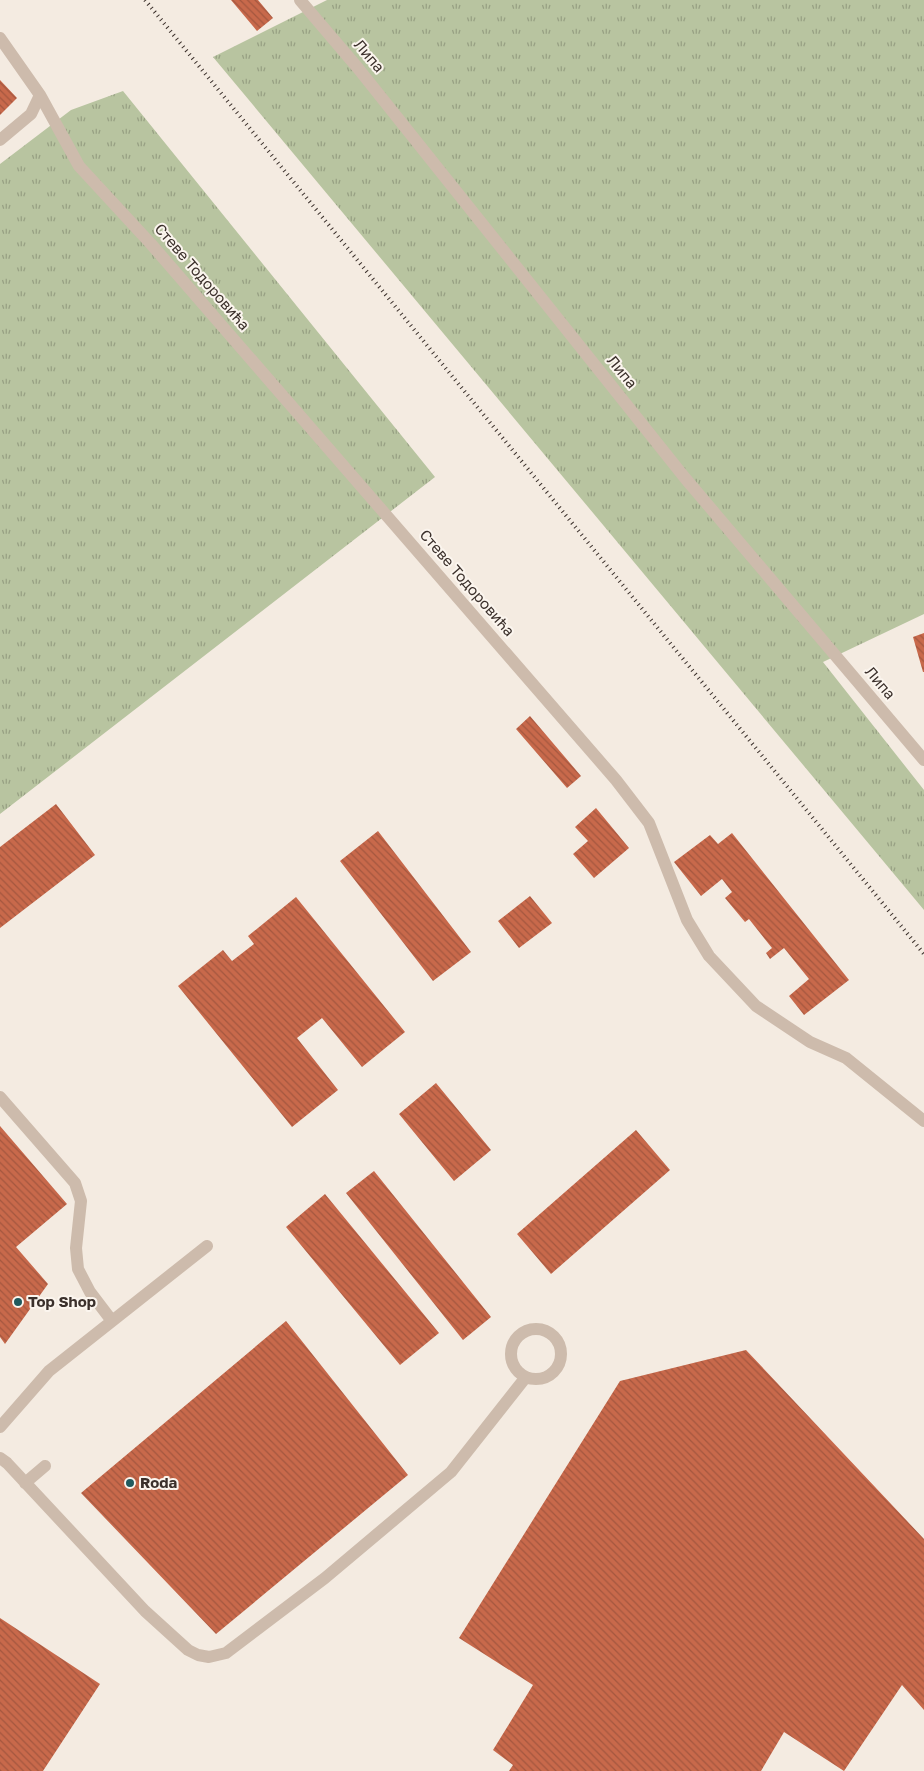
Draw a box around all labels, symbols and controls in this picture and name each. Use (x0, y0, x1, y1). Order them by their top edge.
street label: Липа (351, 35, 389, 75)
street label: Стеве Тодоровића (152, 219, 254, 333)
street label: Липа (604, 351, 642, 392)
street label: Стеве Тодоровића (417, 525, 519, 639)
street label: Липа (862, 662, 900, 702)
place label: Top Shop (28, 1292, 96, 1310)
marker: Top Shop (12, 1296, 24, 1308)
place label: Roda (140, 1473, 177, 1491)
marker: Roda (124, 1477, 136, 1489)

